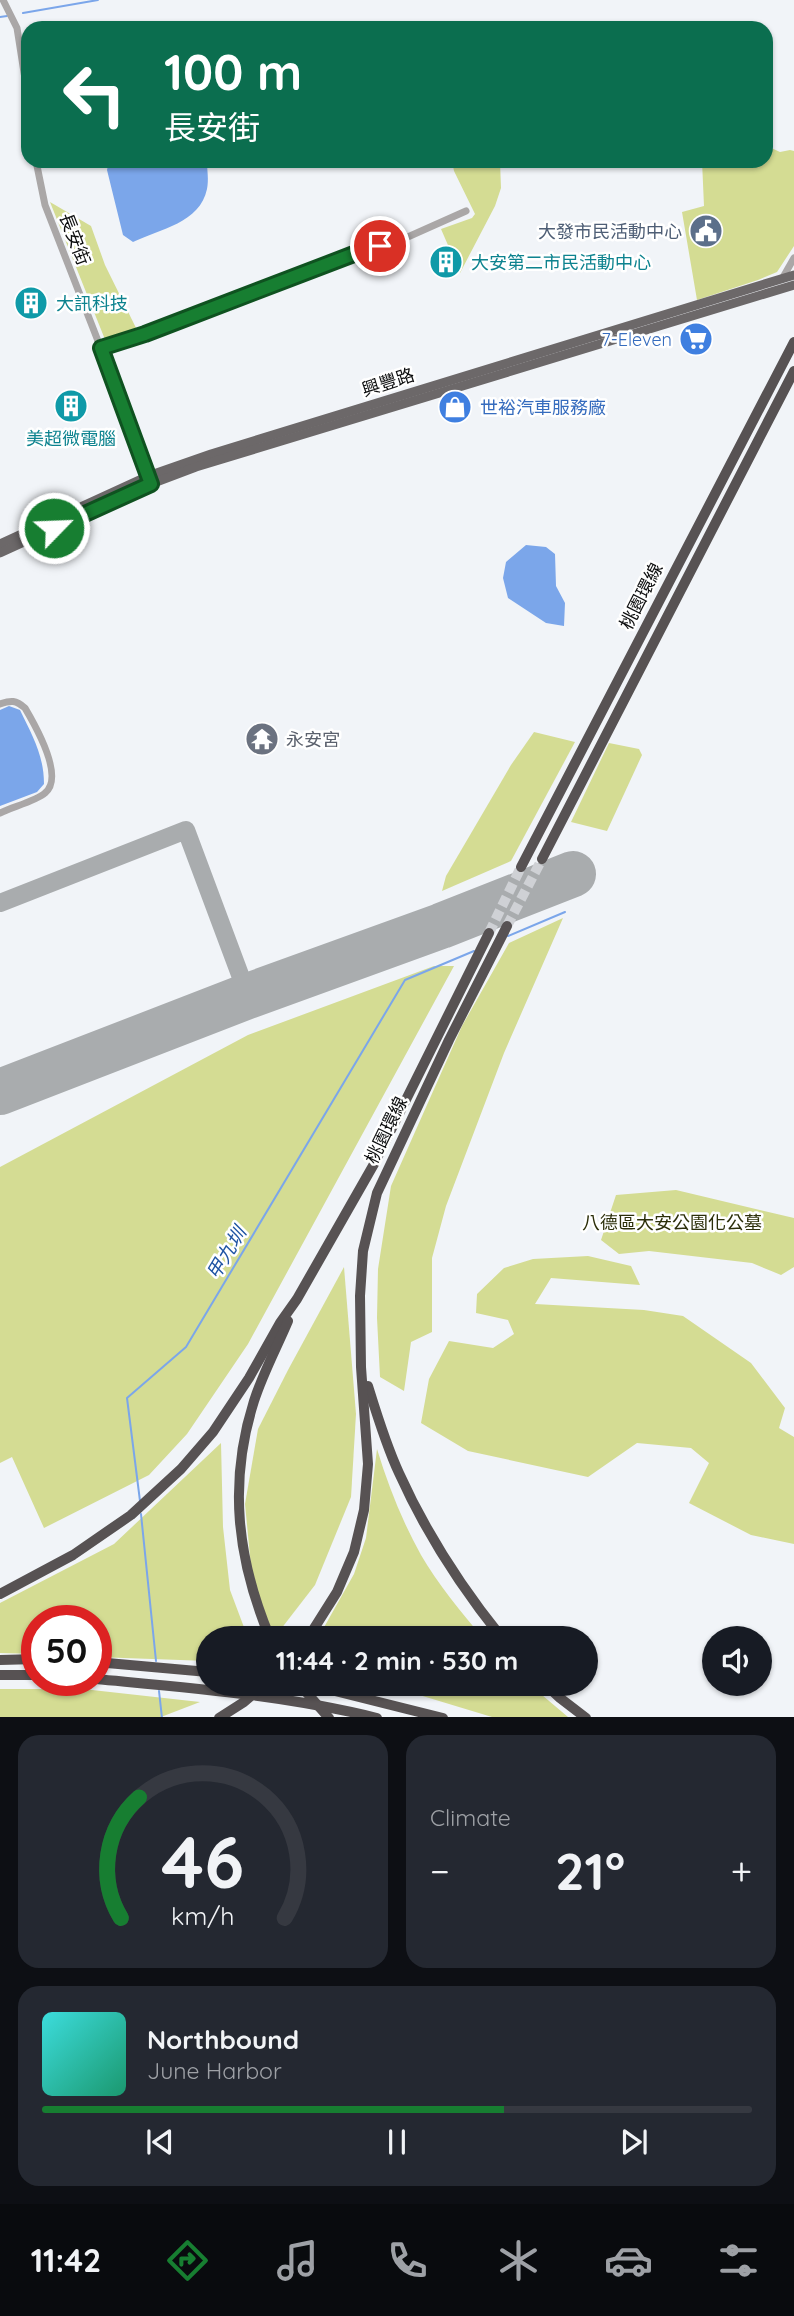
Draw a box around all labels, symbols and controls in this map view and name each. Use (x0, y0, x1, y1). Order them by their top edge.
text: 100 m (164, 41, 302, 102)
icon: left (49, 49, 140, 140)
text: 長安街 (164, 107, 260, 147)
street label: 長安街 (55, 210, 95, 268)
public building icon: 大發市民活動中心 (687, 212, 725, 250)
pin (350, 216, 410, 276)
place label: 大發市民活動中心 (538, 220, 682, 243)
icon: arrive (361, 227, 399, 265)
building icon: 大安第二市民活動中心 (427, 243, 465, 281)
place label: 大安第二市民活動中心 (471, 251, 651, 274)
building icon: 大訊科技 (12, 284, 50, 322)
place label: 大訊科技 (56, 292, 128, 315)
supermarket icon: 7-Eleven (677, 320, 715, 358)
place label: 7-Eleven (601, 328, 672, 351)
street label: 興豐路 (359, 363, 417, 401)
building icon: 美超微電腦 (52, 387, 90, 425)
shop icon: 世裕汽車服務廠 (436, 388, 474, 426)
place label: 世裕汽車服務廠 (480, 396, 606, 419)
place label: 美超微電腦 (26, 427, 116, 450)
position arrow (17, 491, 91, 565)
street label: 桃園環線 (614, 559, 668, 633)
temple icon: 永安宮 (243, 720, 281, 758)
place label: 永安宮 (286, 728, 340, 751)
street label: 桃園環線 (360, 1093, 412, 1167)
park label: 八德區大安公園化公墓 (582, 1211, 762, 1234)
water label: 甲九圳 (201, 1220, 253, 1284)
speed limit sign: 50 (21, 1605, 112, 1696)
map controls (702, 1626, 772, 1696)
button: sound (702, 1626, 772, 1696)
text: 11:44 · 2 min · 530 m (276, 1644, 518, 1677)
text: Climate (430, 1803, 511, 1832)
text: 46 (161, 1815, 245, 1906)
text: 21° (555, 1838, 625, 1903)
text: − (430, 1847, 450, 1895)
text: + (731, 1847, 752, 1895)
text: km/h (171, 1899, 235, 1930)
text: Northbound (147, 2023, 299, 2056)
text: June Harbor (147, 2056, 282, 2085)
icon: previous (141, 2123, 179, 2161)
icon: pause (378, 2123, 416, 2161)
icon: next (615, 2123, 653, 2161)
icon: directions (163, 2236, 212, 2285)
icon: music (273, 2236, 322, 2285)
icon: phone (383, 2236, 432, 2285)
icon: climate (494, 2236, 543, 2285)
icon: car (604, 2236, 653, 2285)
icon: filters (714, 2236, 763, 2285)
text: 11:42 (31, 2240, 101, 2280)

